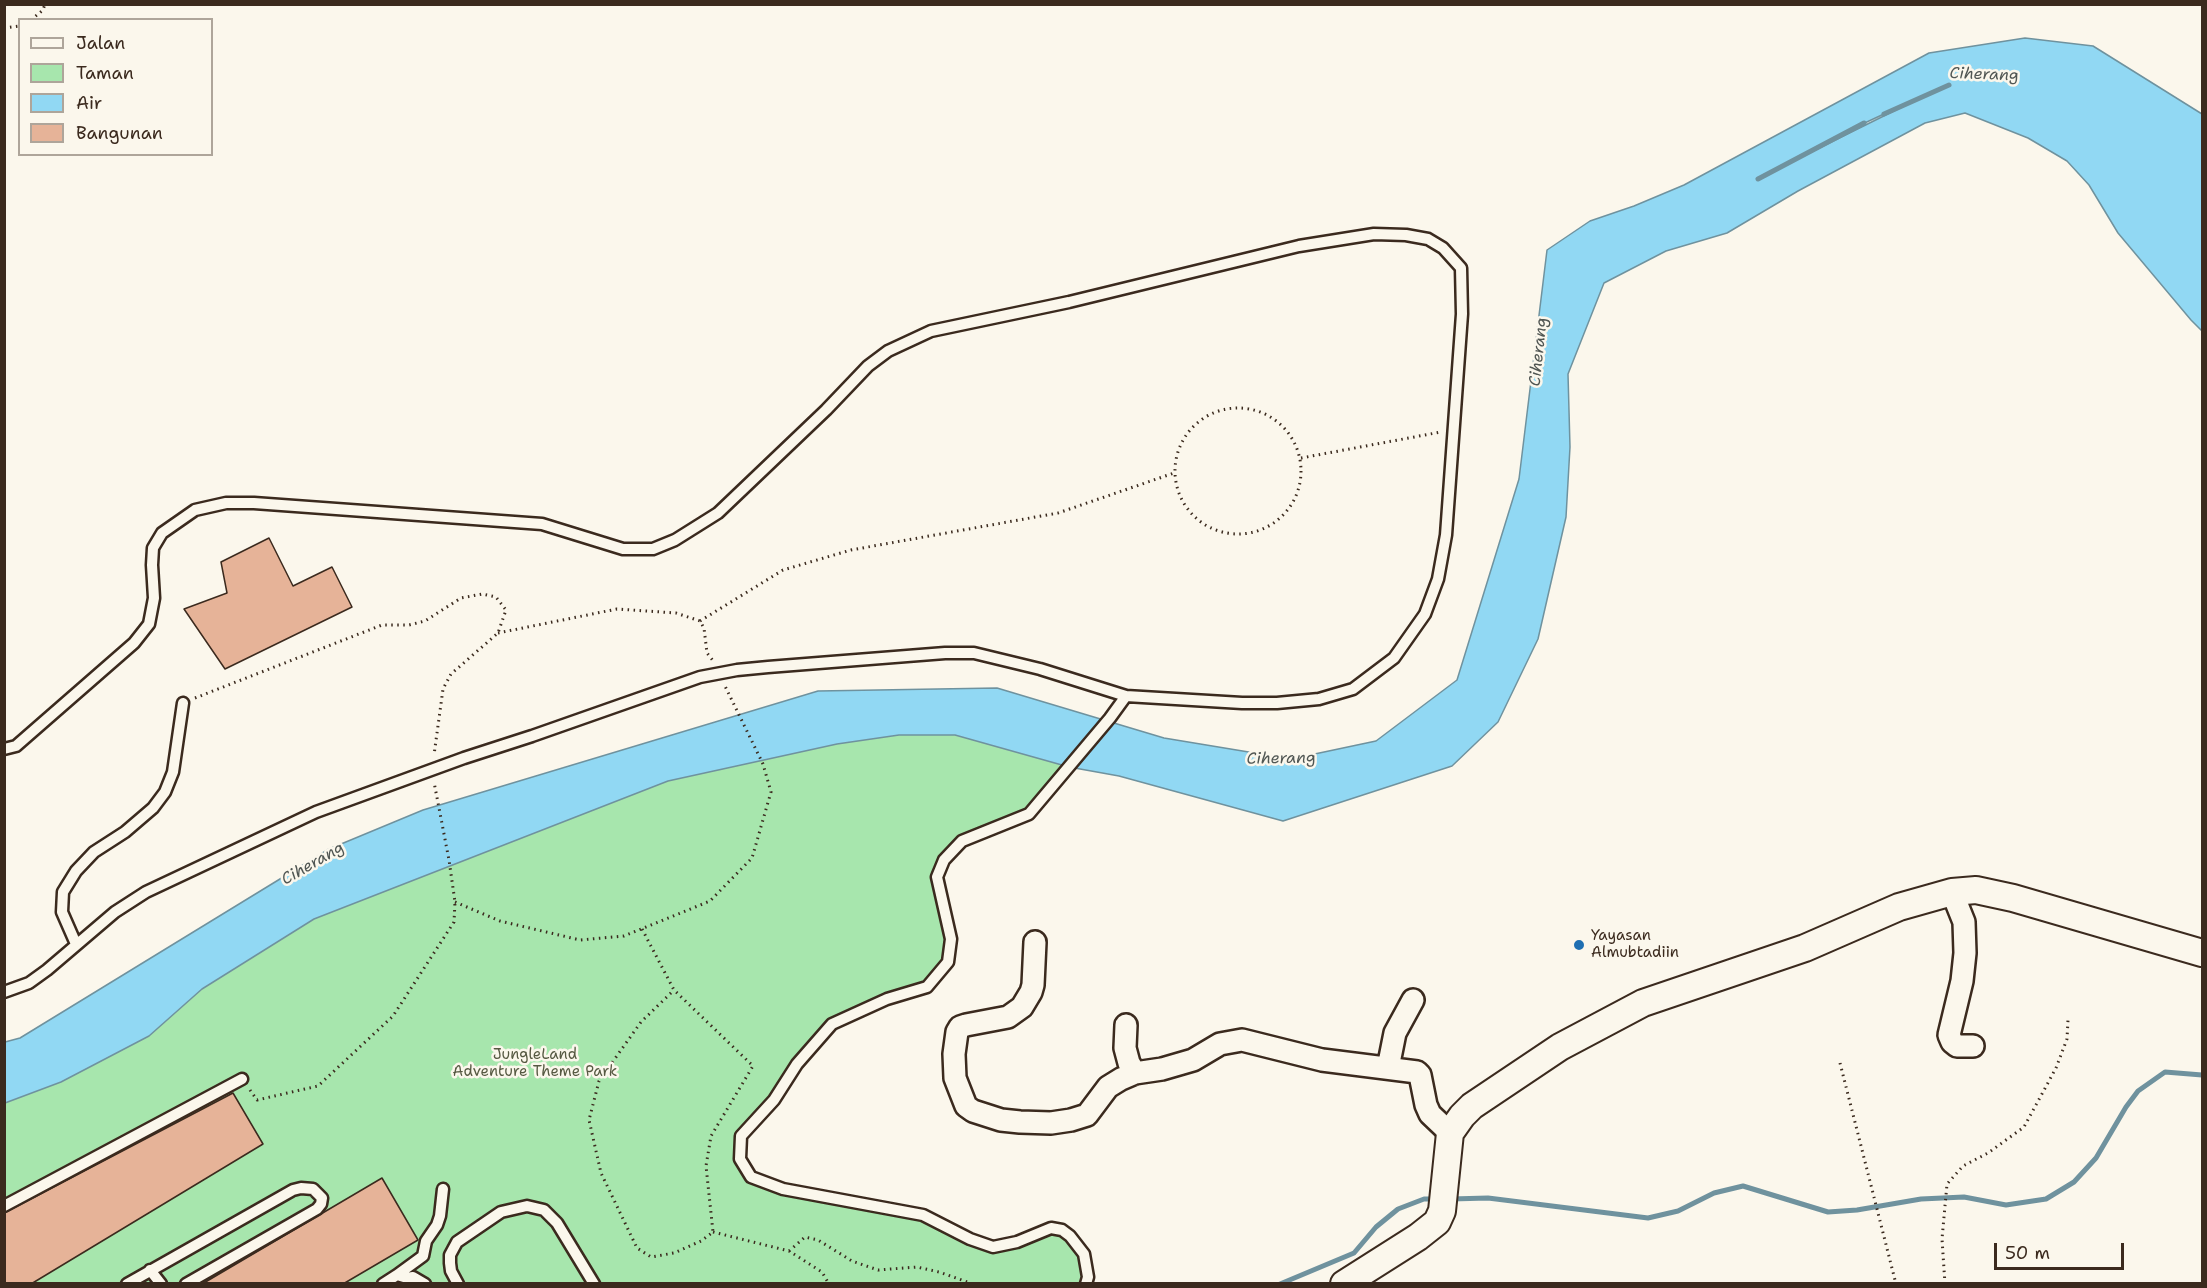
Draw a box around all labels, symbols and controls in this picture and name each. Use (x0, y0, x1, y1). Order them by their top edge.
legend (18, 18, 213, 156)
text: Jalan (76, 31, 125, 55)
text: Taman (76, 61, 134, 85)
water label: Ciherang (1949, 64, 2019, 86)
text: Air (76, 91, 102, 115)
text: Bangunan (76, 121, 163, 145)
water label: Ciherang (1526, 317, 1552, 387)
water label: Ciherang (1246, 749, 1316, 769)
water label: Ciherang (278, 838, 348, 890)
place label: Yayasan Almubtadiin (1591, 927, 1679, 962)
marker: Yayasan Almubtadiin (1572, 938, 1586, 952)
park label: JungleLand Adventure Theme Park (453, 1046, 617, 1081)
scale bar (1997, 1231, 2128, 1269)
text: 50 m (2005, 1241, 2050, 1265)

